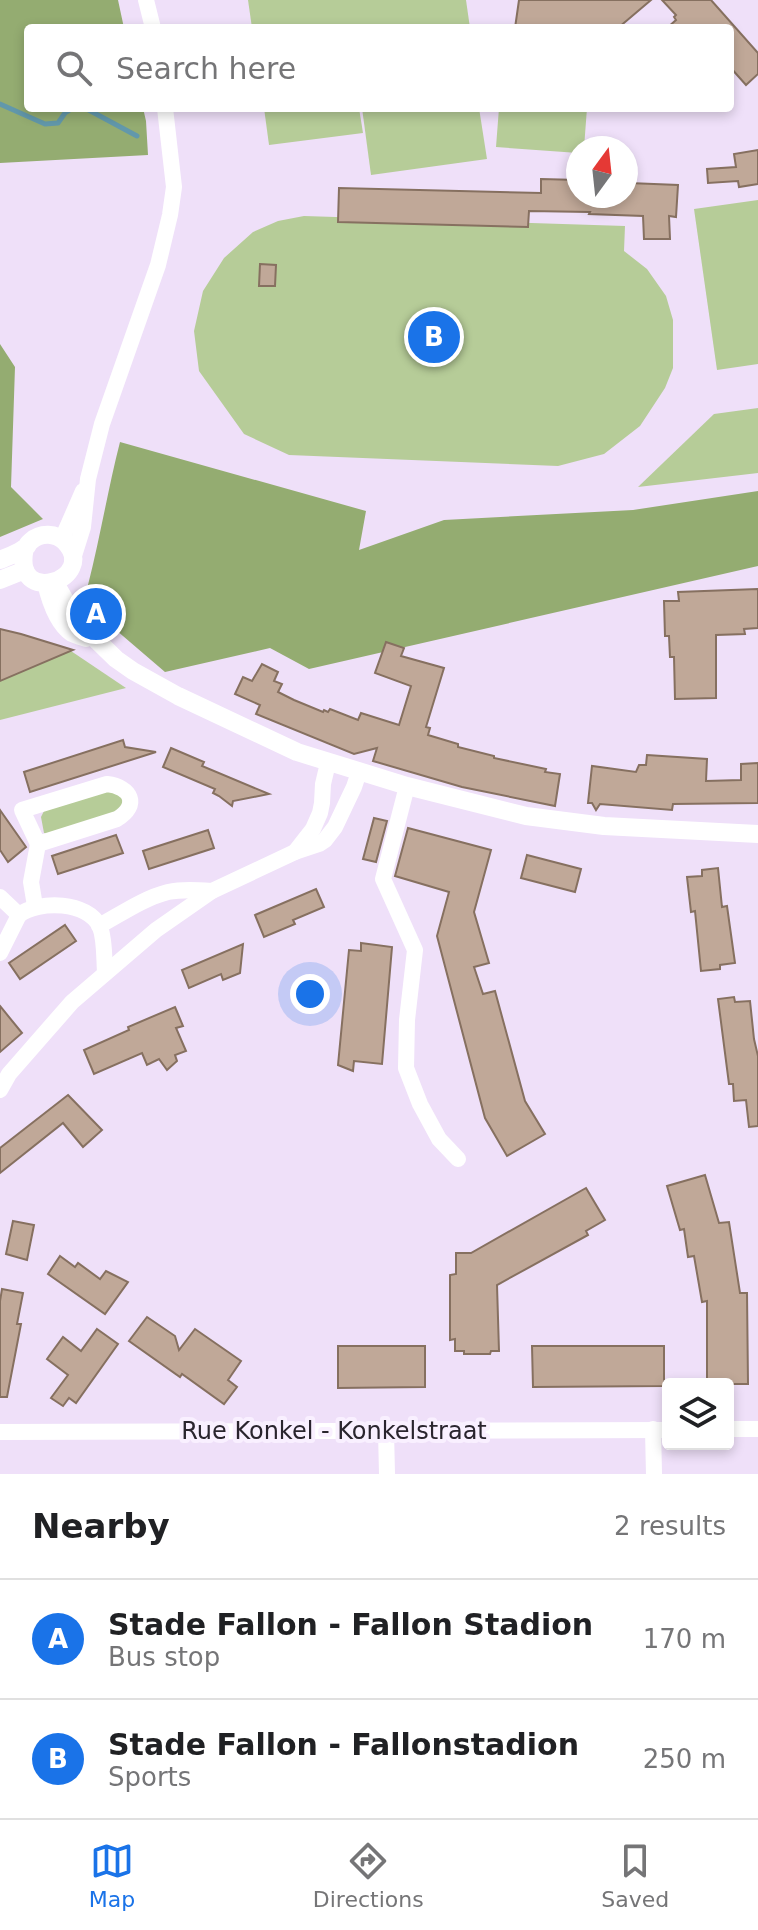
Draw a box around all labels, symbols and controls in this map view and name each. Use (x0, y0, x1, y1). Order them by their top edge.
search box (24, 24, 734, 112)
icon: search (52, 46, 96, 90)
text: Search here (116, 51, 296, 86)
north arrow (566, 136, 638, 208)
pin: B (408, 307, 460, 367)
pin: A (70, 584, 122, 644)
your location (290, 974, 330, 1014)
map controls (662, 1378, 734, 1450)
button: layers (662, 1378, 734, 1450)
street label: Rue Konkel - Konkelstraat (181, 1417, 487, 1445)
text: Nearby (32, 1506, 170, 1546)
text: 2 results (614, 1511, 726, 1541)
text: Stade Fallon - Fallon Stadion (108, 1607, 593, 1642)
text: A (48, 1624, 68, 1654)
text: 170 m (643, 1624, 726, 1654)
text: Bus stop (108, 1642, 220, 1672)
text: Stade Fallon - Fallonstadion (108, 1727, 579, 1762)
text: B (48, 1744, 68, 1774)
text: 250 m (643, 1744, 726, 1774)
text: Sports (108, 1762, 191, 1792)
tab: Map (89, 1839, 135, 1912)
tab: Directions (313, 1839, 424, 1912)
tab: Saved (601, 1839, 669, 1912)

